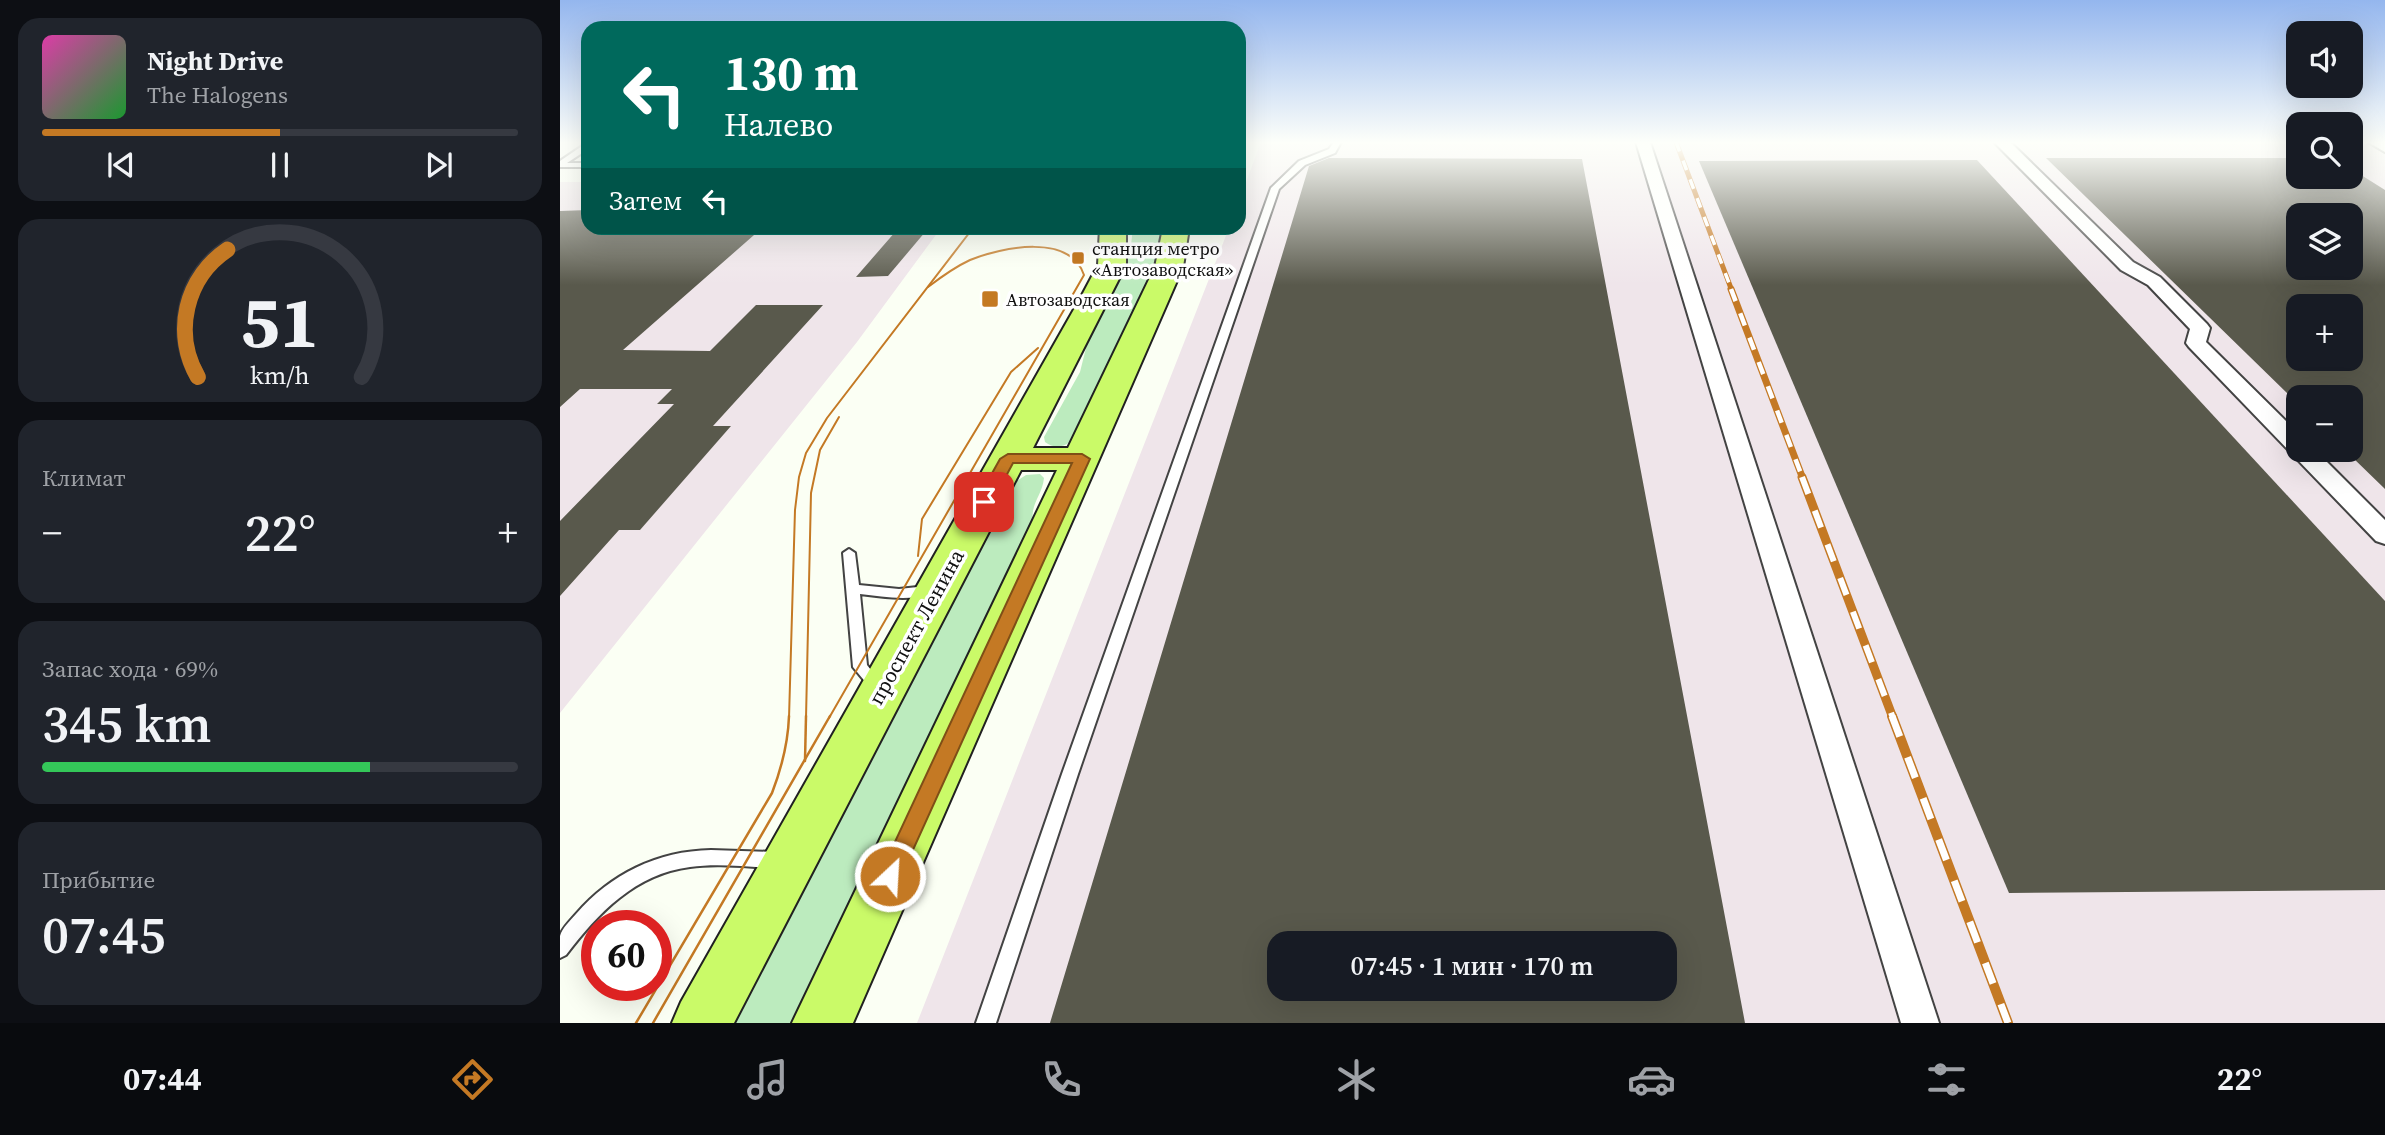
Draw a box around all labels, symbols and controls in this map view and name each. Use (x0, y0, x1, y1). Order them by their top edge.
map controls (2286, 21, 2363, 462)
button: sound (2286, 21, 2363, 98)
text: 130 m (724, 39, 859, 106)
text: Night Drive (147, 43, 283, 79)
icon: left (609, 49, 700, 140)
text: The Halogens (147, 79, 288, 111)
text: Налево (724, 103, 833, 147)
button: search (2286, 112, 2363, 189)
icon: previous (102, 146, 140, 184)
icon: pause (261, 146, 299, 184)
icon: next (420, 146, 458, 184)
icon: left (696, 182, 734, 220)
text: Затем (609, 183, 682, 219)
button: layers (2286, 203, 2363, 280)
place label: станция метро «Автозаводская» (1092, 236, 1233, 282)
marker: станция метро «Автозаводская» (1070, 250, 1086, 266)
text: 51 (241, 272, 319, 371)
place label: Автозаводская (1006, 287, 1130, 312)
marker: Автозаводская (980, 289, 1000, 309)
button: + (2286, 294, 2363, 371)
text: km/h (250, 357, 310, 391)
button: − (2286, 385, 2363, 462)
text: Климат (42, 462, 126, 494)
pin (954, 472, 1014, 532)
icon: arrive (965, 483, 1003, 521)
text: 22° (244, 497, 316, 568)
text: − (42, 507, 62, 559)
text: + (498, 507, 518, 559)
street label: проспект Ленина (861, 544, 971, 710)
text: Запас хода · 69% (42, 653, 218, 685)
text: 345 km (42, 688, 211, 759)
position arrow (853, 839, 927, 913)
text: Прибытие (42, 864, 155, 896)
text: 07:45 (42, 899, 166, 970)
speed limit sign: 60 (581, 910, 672, 1001)
text: 07:45 · 1 мин · 170 m (1351, 948, 1593, 984)
icon: directions (448, 1055, 497, 1104)
icon: music (743, 1055, 792, 1104)
icon: phone (1037, 1055, 1086, 1104)
icon: climate (1332, 1055, 1381, 1104)
icon: car (1627, 1055, 1676, 1104)
icon: filters (1922, 1055, 1971, 1104)
text: 07:44 (123, 1057, 202, 1101)
text: 22° (2217, 1057, 2262, 1101)

